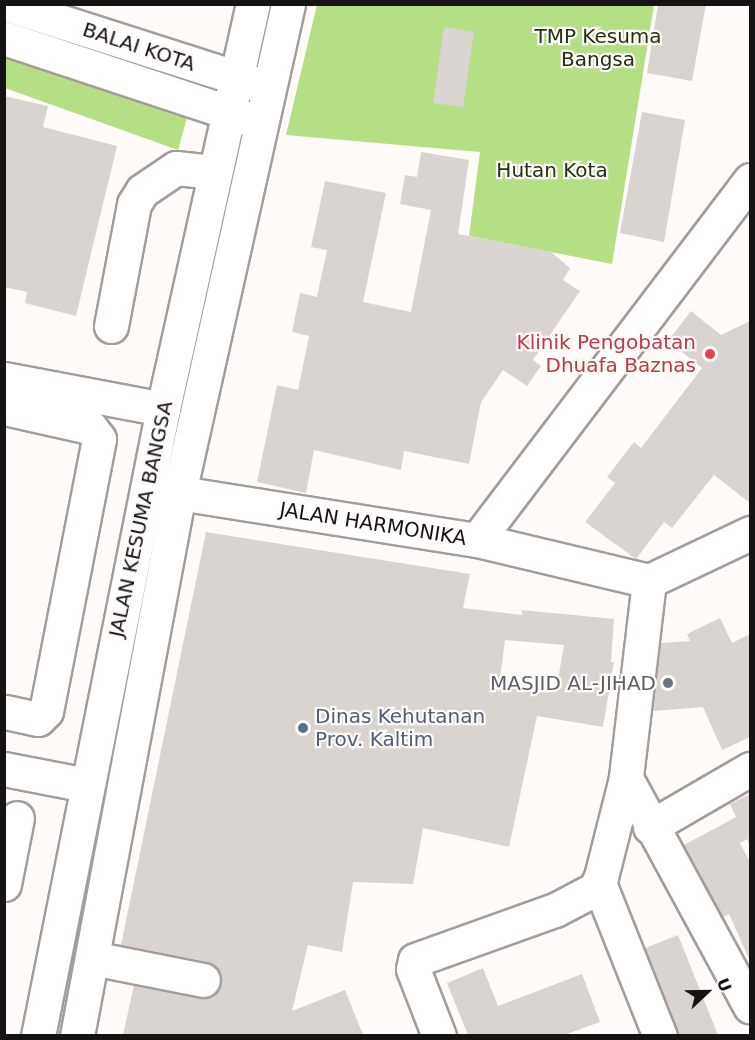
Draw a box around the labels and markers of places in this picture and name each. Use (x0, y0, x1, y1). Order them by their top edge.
place label: Klinik Pengobatan Dhuafa Baznas (517, 330, 696, 377)
marker: Klinik Pengobatan Dhuafa Baznas (701, 345, 719, 363)
place label: MASJID AL-JIHAD (490, 671, 656, 695)
marker: MASJID AL-JIHAD (661, 676, 675, 690)
place label: Dinas Kehutanan Prov. Kaltim (315, 704, 485, 751)
marker: Dinas Kehutanan Prov. Kaltim (296, 721, 310, 735)

